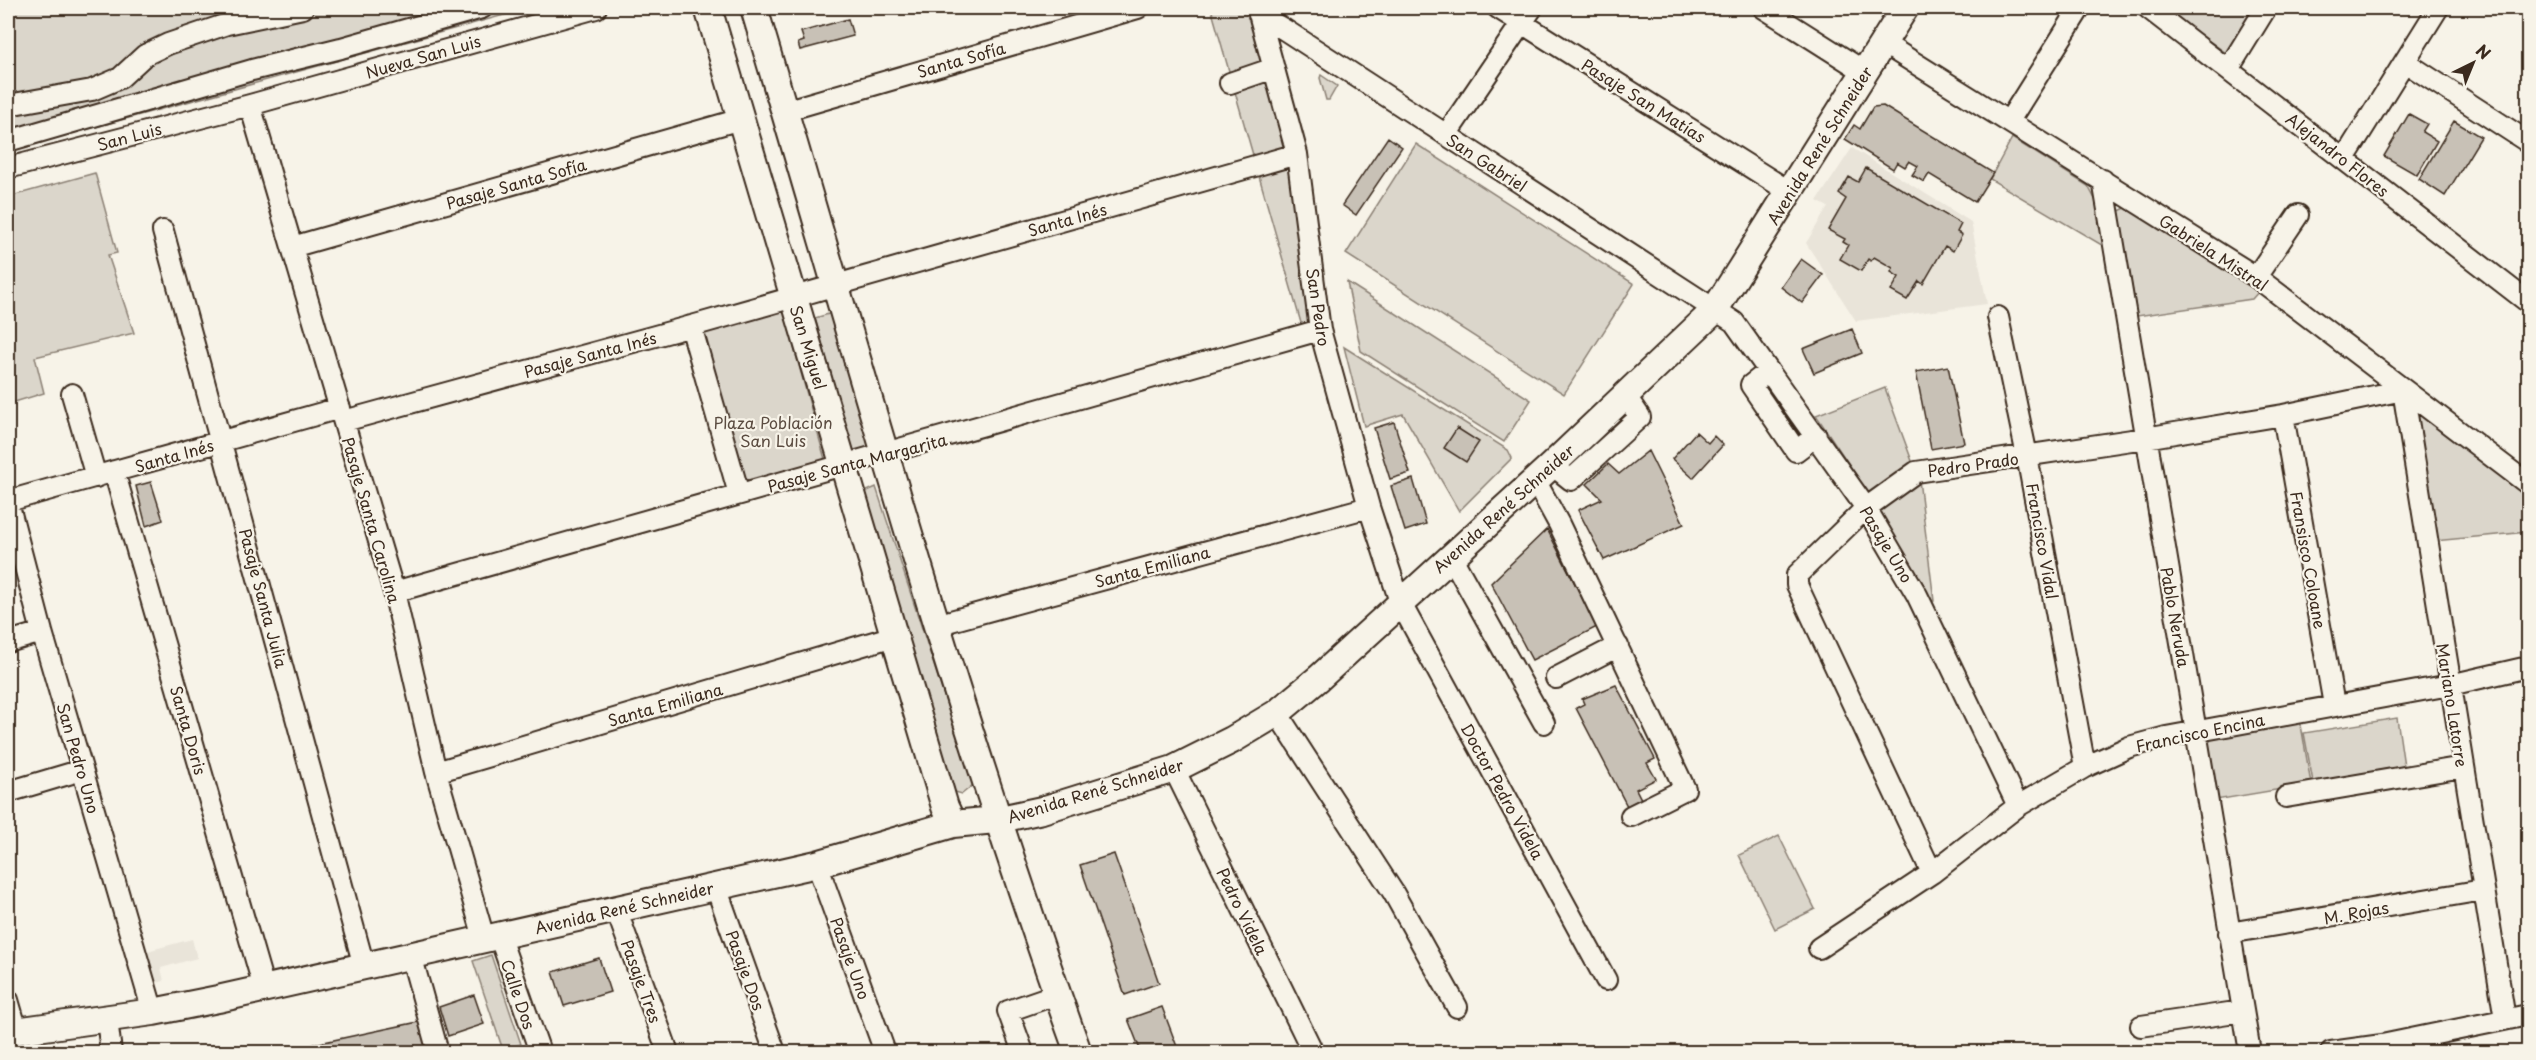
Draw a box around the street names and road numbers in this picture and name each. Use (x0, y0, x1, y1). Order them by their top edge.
street label: Nueva San Luis (363, 28, 483, 84)
street label: Santa Sofía (914, 35, 1008, 83)
street label: Pasaje San Matías (1577, 52, 1711, 148)
street label: Avenida René Schneider (1760, 61, 1878, 229)
street label: Alejandro Flores (2282, 106, 2394, 202)
street label: San Luis (94, 116, 164, 156)
street label: San Gabriel (1442, 127, 1532, 197)
street label: Pasaje Santa Sofía (443, 151, 589, 214)
street label: Santa Inés (1025, 196, 1109, 242)
street label: Gabriela Mistral (2155, 208, 2273, 296)
street label: San Pedro (1301, 266, 1337, 348)
street label: San Miguel (785, 302, 833, 392)
street label: Pasaje Santa Inés (521, 325, 659, 383)
street label: Pasaje Santa Margarita (765, 426, 949, 498)
street label: Santa Inés (132, 432, 216, 478)
street label: Pasaje Santa Carolina (337, 434, 407, 606)
street label: Avenida René Schneider (1427, 437, 1579, 578)
street label: Pedro Prado (1926, 446, 2020, 482)
street label: Francisco Vidal (2021, 481, 2065, 601)
street label: Fransisco Coloane (2285, 489, 2333, 631)
street label: Pasaje Uno (1855, 501, 1919, 587)
street label: Pasaje Santa Julia (234, 526, 294, 670)
street label: Santa Emiliana (1092, 539, 1212, 593)
street label: Pablo Neruda (2155, 565, 2197, 669)
street label: Mariano Latorre (2431, 641, 2475, 769)
street label: Santa Emiliana (605, 676, 725, 732)
street label: Santa Doris (165, 683, 213, 777)
street label: San Pedro Uno (52, 700, 106, 816)
street label: Francisco Encina (2133, 707, 2267, 757)
street label: Doctor Pedro Videla (1456, 718, 1550, 864)
street label: Avenida René Schneider (1004, 752, 1187, 828)
street label: Pedro Videla (1212, 863, 1275, 959)
street label: Avenida René Schneider (532, 875, 716, 939)
street label: M. Rojas (2322, 894, 2390, 930)
street label: Pasaje Uno (825, 914, 877, 1003)
street label: Pasaje Dos (720, 927, 772, 1013)
street label: Pasaje Tres (616, 936, 668, 1026)
street label: Calle Dos (496, 956, 542, 1032)

